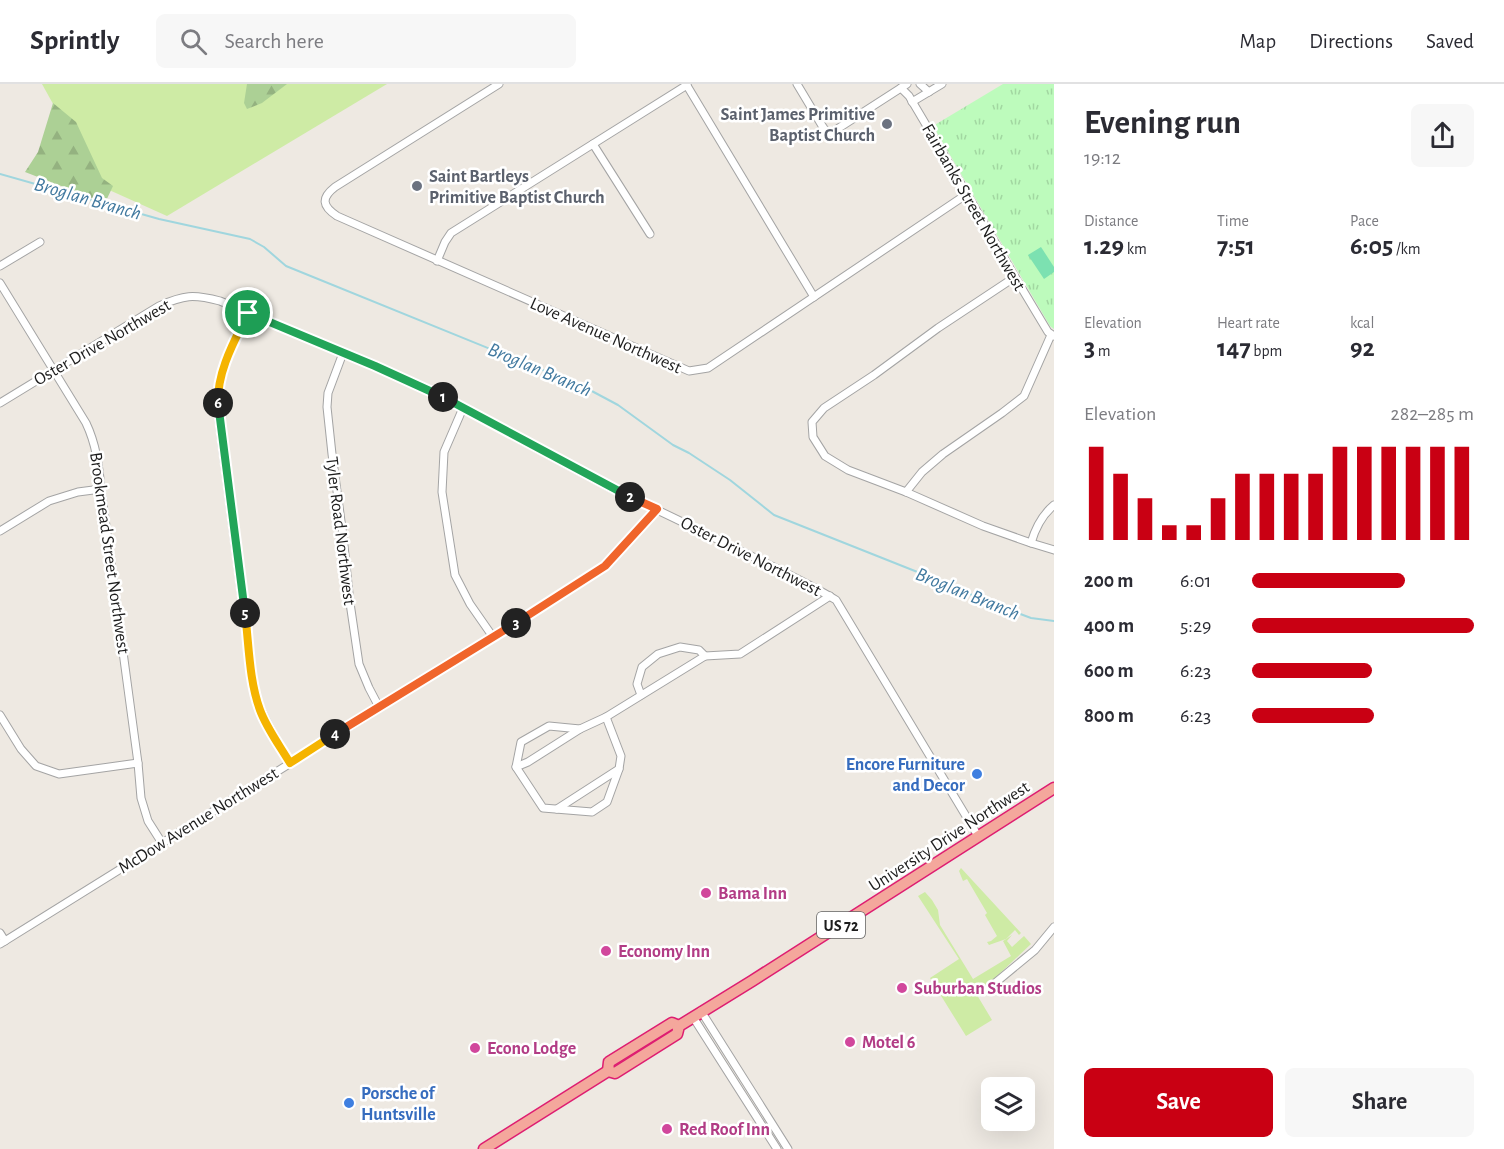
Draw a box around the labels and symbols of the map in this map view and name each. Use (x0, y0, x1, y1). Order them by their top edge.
place label: Saint James Primitive Baptist Church (721, 106, 875, 145)
marker: Saint James Primitive Baptist Church (880, 117, 894, 131)
street label: Fairbanks Street Northwest (918, 121, 1028, 294)
place label: Saint Bartleys Primitive Baptist Church (429, 168, 605, 207)
water label: Broglan Branch (32, 174, 143, 224)
marker: Saint Bartleys Primitive Baptist Church (410, 179, 424, 193)
pin (222, 287, 273, 338)
street label: Love Avenue Northwest (527, 294, 684, 378)
street label: Oster Drive Northwest (31, 296, 174, 389)
water label: Broglan Branch (485, 339, 594, 401)
pin: 1 (428, 382, 458, 412)
pin: 6 (203, 388, 233, 418)
street label: Brookmead Street Northwest (86, 451, 132, 655)
street label: Tyler Road Northwest (322, 456, 358, 607)
pin: 2 (615, 482, 645, 512)
street label: Oster Drive Northwest (677, 514, 824, 600)
water label: Broglan Branch (913, 564, 1022, 624)
pin: 5 (230, 598, 260, 628)
pin: 3 (501, 608, 531, 638)
pin: 4 (320, 719, 350, 749)
place label: Encore Furniture and Decor (846, 756, 966, 795)
street label: McDow Avenue Northwest (115, 764, 282, 877)
marker: Encore Furniture and Decor (970, 767, 984, 781)
street label: University Drive Northwest (866, 778, 1033, 895)
place label: Bama Inn (718, 885, 787, 903)
marker: Bama Inn (699, 886, 713, 900)
road number: US 72 (817, 912, 865, 938)
place label: Economy Inn (618, 943, 710, 961)
marker: Economy Inn (599, 944, 613, 958)
place label: Suburban Studios (914, 980, 1042, 998)
marker: Suburban Studios (895, 981, 909, 995)
place label: Motel 6 (862, 1034, 916, 1052)
marker: Motel 6 (843, 1035, 857, 1049)
place label: Econo Lodge (487, 1040, 576, 1058)
marker: Econo Lodge (468, 1041, 482, 1055)
place label: Porsche of Huntsville (361, 1085, 437, 1124)
marker: Porsche of Huntsville (342, 1096, 356, 1110)
place label: Red Roof Inn (679, 1121, 770, 1139)
marker: Red Roof Inn (660, 1122, 674, 1136)

